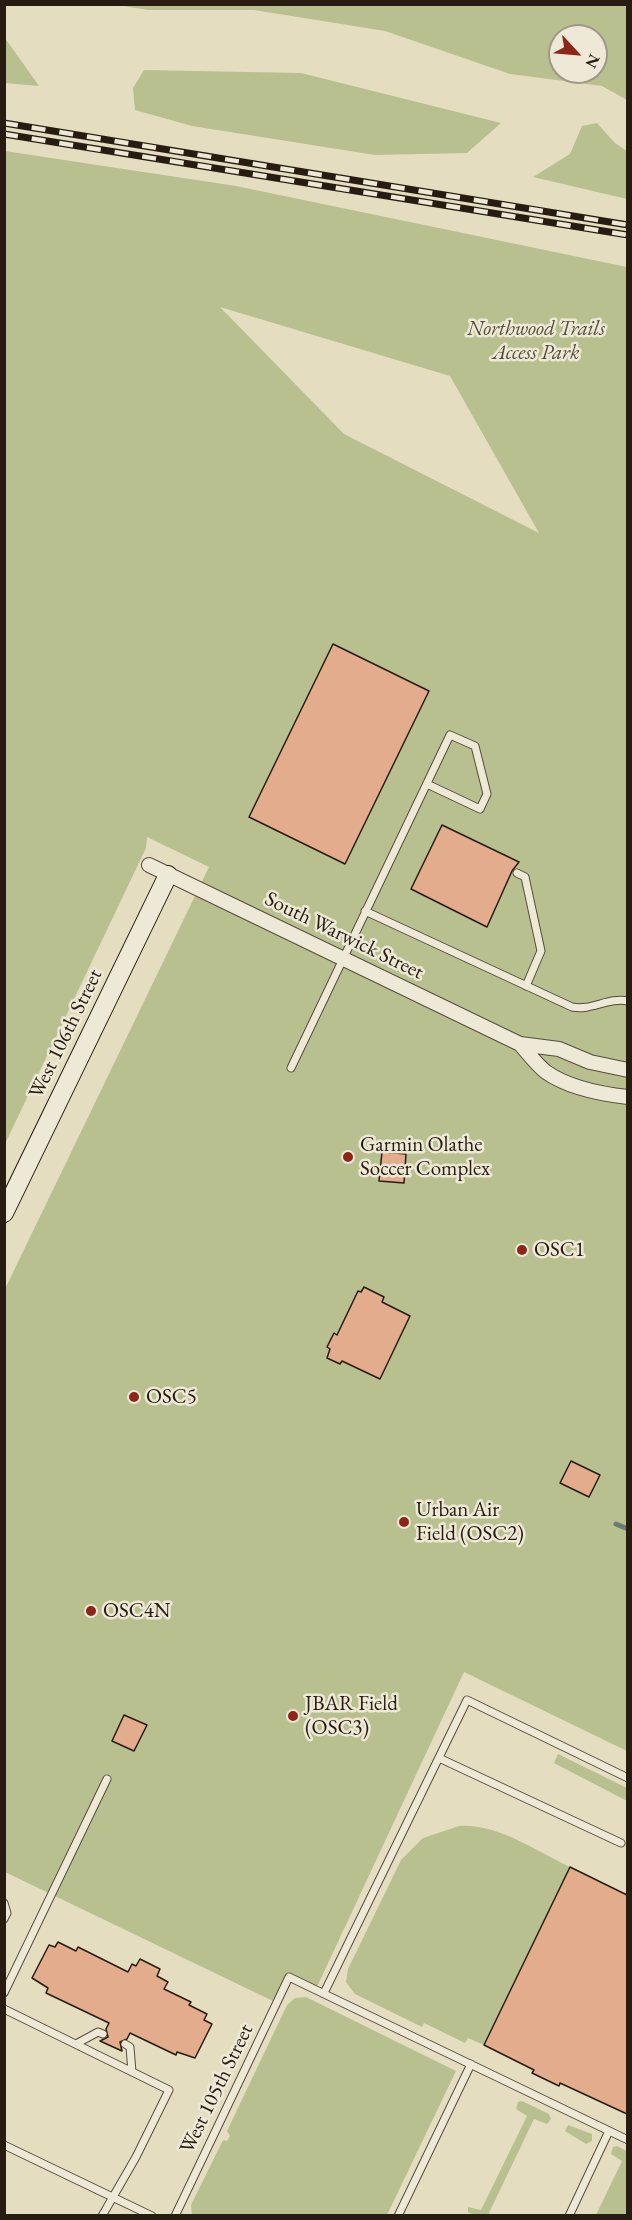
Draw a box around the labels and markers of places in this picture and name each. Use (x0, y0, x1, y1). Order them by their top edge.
place label: Garmin Olathe Soccer Complex (360, 1132, 490, 1182)
marker: Garmin Olathe Soccer Complex (341, 1150, 355, 1164)
place label: OSC1 (534, 1237, 585, 1263)
marker: OSC1 (515, 1243, 529, 1257)
place label: OSC5 (146, 1384, 197, 1410)
marker: OSC5 (127, 1390, 141, 1404)
place label: Urban Air Field (OSC2) (416, 1497, 524, 1547)
marker: Urban Air Field (OSC2) (397, 1515, 411, 1529)
place label: OSC4N (103, 1598, 170, 1624)
marker: OSC4N (84, 1604, 98, 1618)
place label: JBAR Field (OSC3) (305, 1691, 398, 1741)
marker: JBAR Field (OSC3) (286, 1709, 300, 1723)

